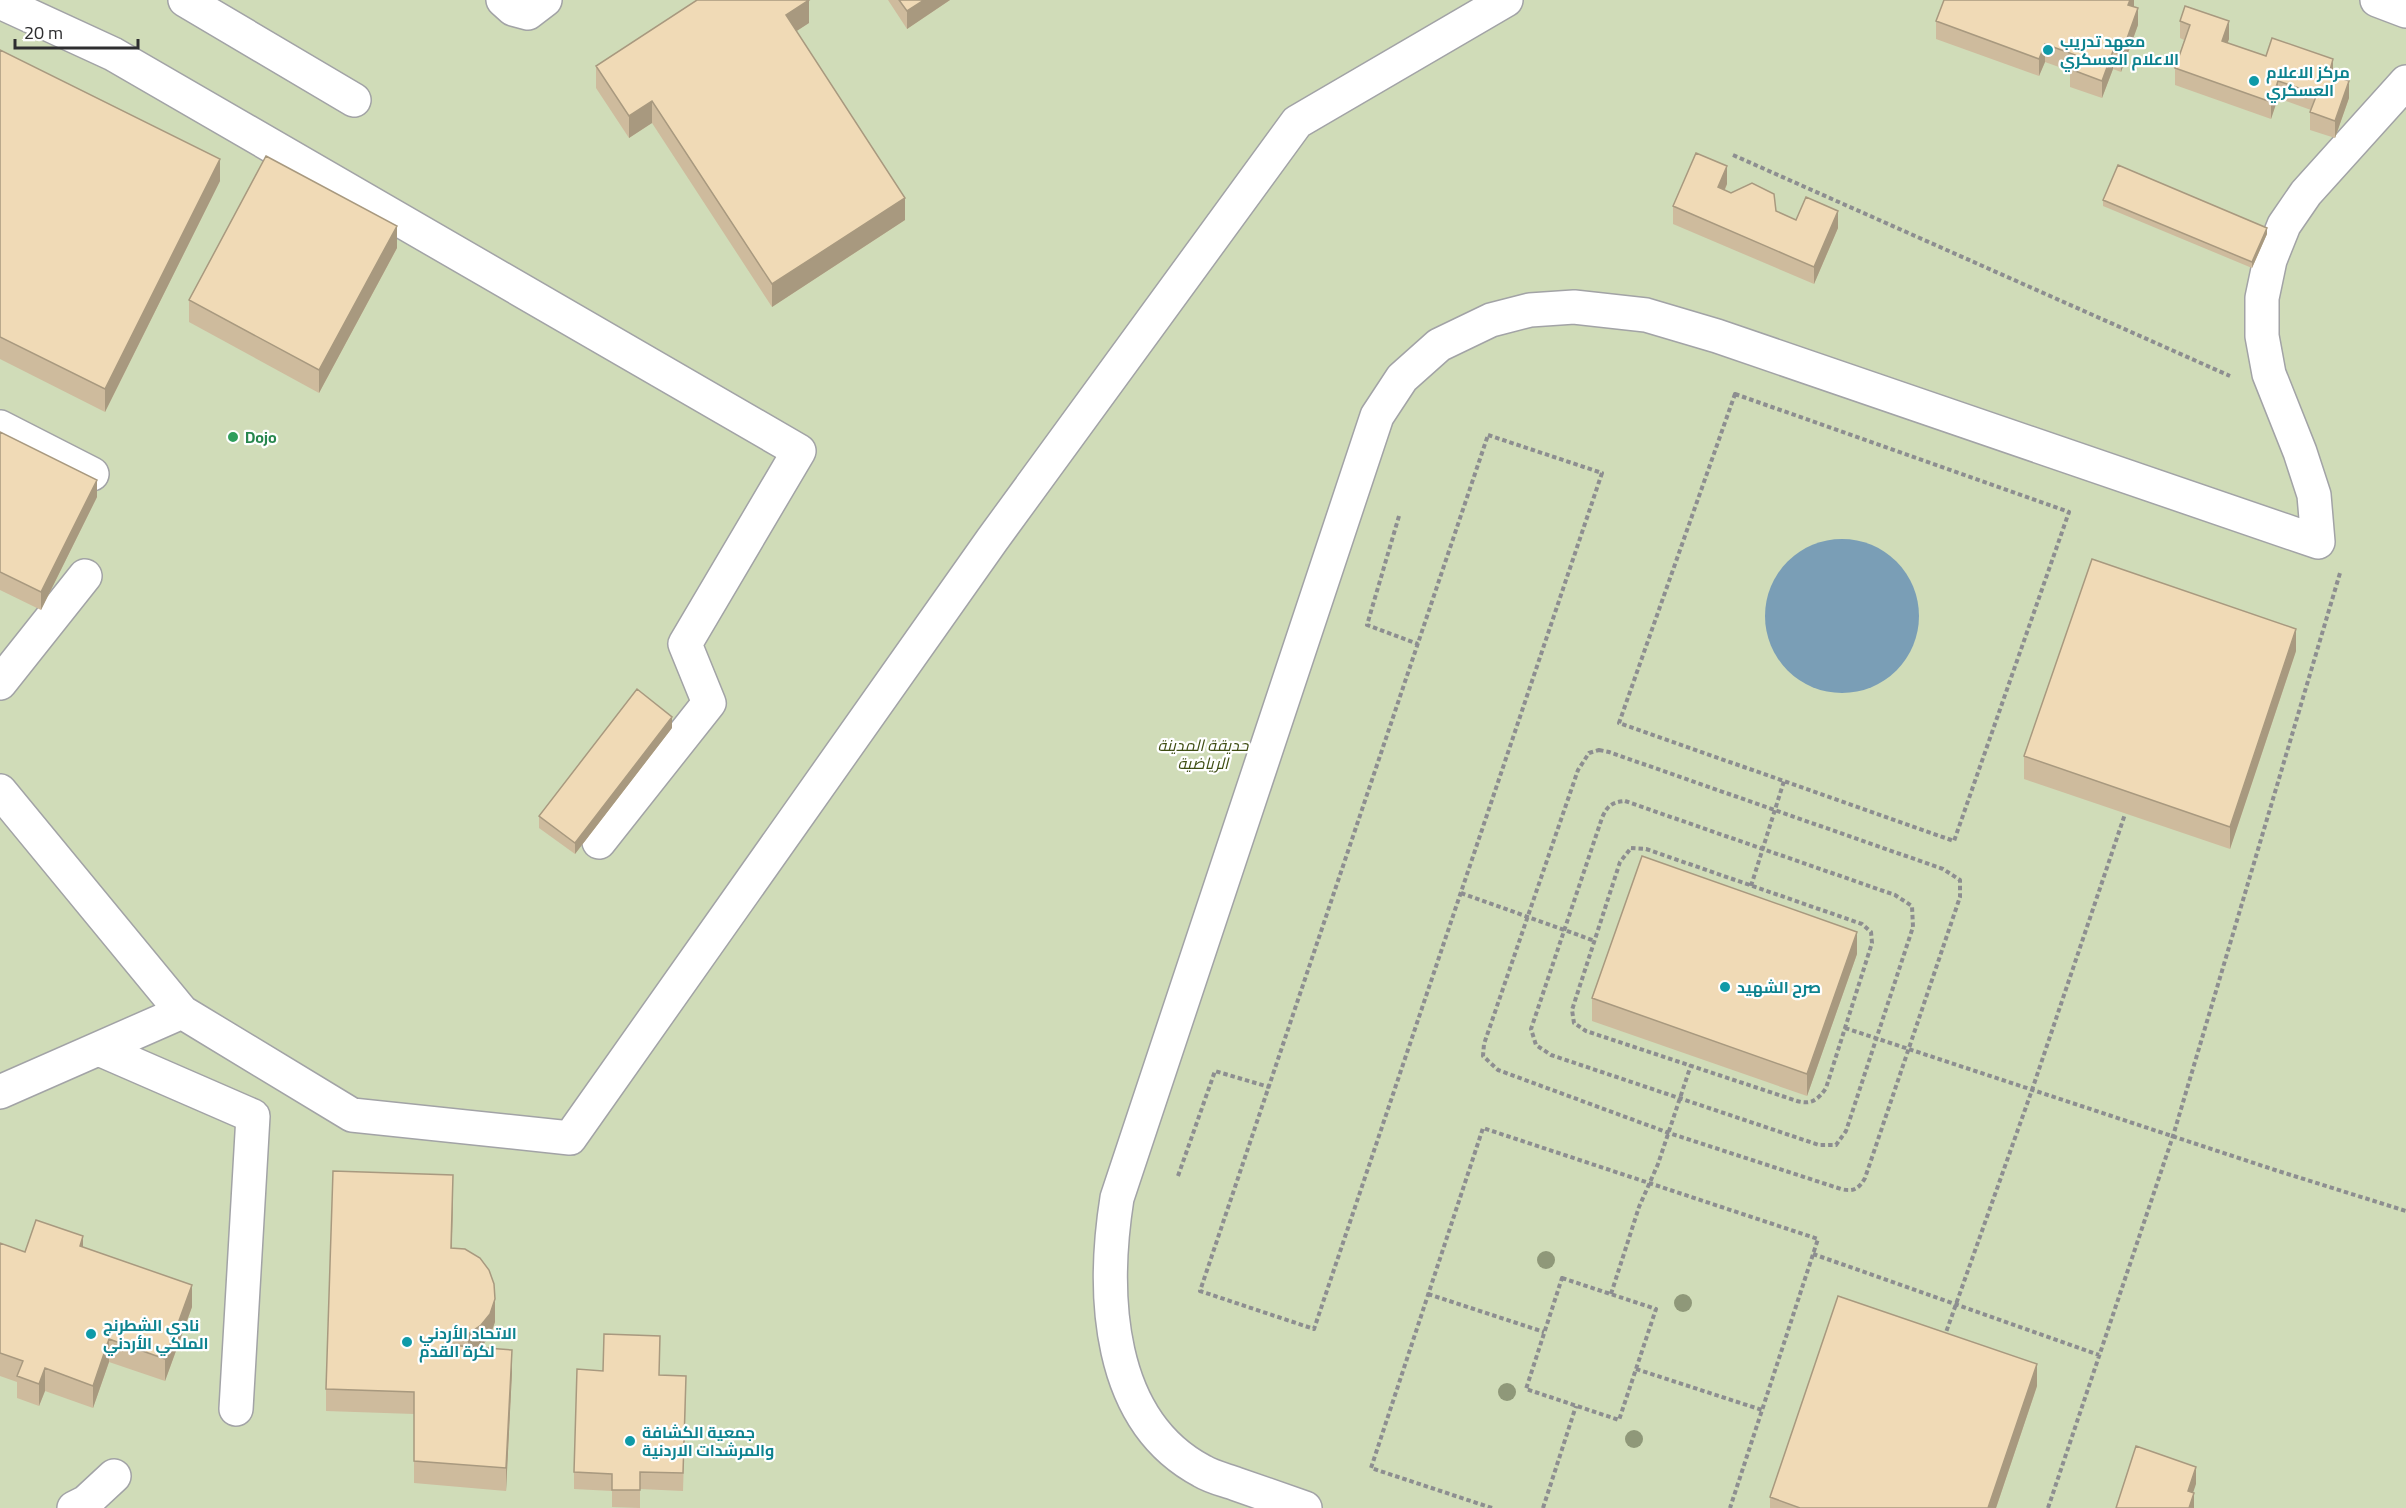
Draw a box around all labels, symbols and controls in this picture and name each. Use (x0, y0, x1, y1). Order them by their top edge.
scale bar (15, 12, 138, 50)
text: 20 m (24, 16, 63, 49)
place label: معهد تدريب الاعلام العسكري (2060, 26, 2179, 74)
marker: معهد تدريب الاعلام العسكري (2041, 43, 2055, 57)
place label: مركز الاعلام العسكري (2266, 57, 2350, 105)
marker: مركز الاعلام العسكري (2247, 74, 2261, 88)
place label: Dojo (245, 422, 277, 452)
marker: Dojo (226, 430, 240, 444)
park label: حديقة المدينة الرياضية (1158, 730, 1250, 778)
place label: صرح الشهيد (1737, 972, 1821, 1002)
marker: صرح الشهيد (1718, 980, 1732, 994)
place label: نادي الشطرنج الملكي الأردني (103, 1310, 209, 1358)
place label: الاتحاد الأردني لكرة القدم (419, 1318, 517, 1366)
marker: نادي الشطرنج الملكي الأردني (84, 1327, 98, 1341)
marker: الاتحاد الأردني لكرة القدم (400, 1335, 414, 1349)
place label: جمعية الكشافة والمرشدات الاردنية (642, 1417, 774, 1465)
marker: جمعية الكشافة والمرشدات الاردنية (623, 1434, 637, 1448)

